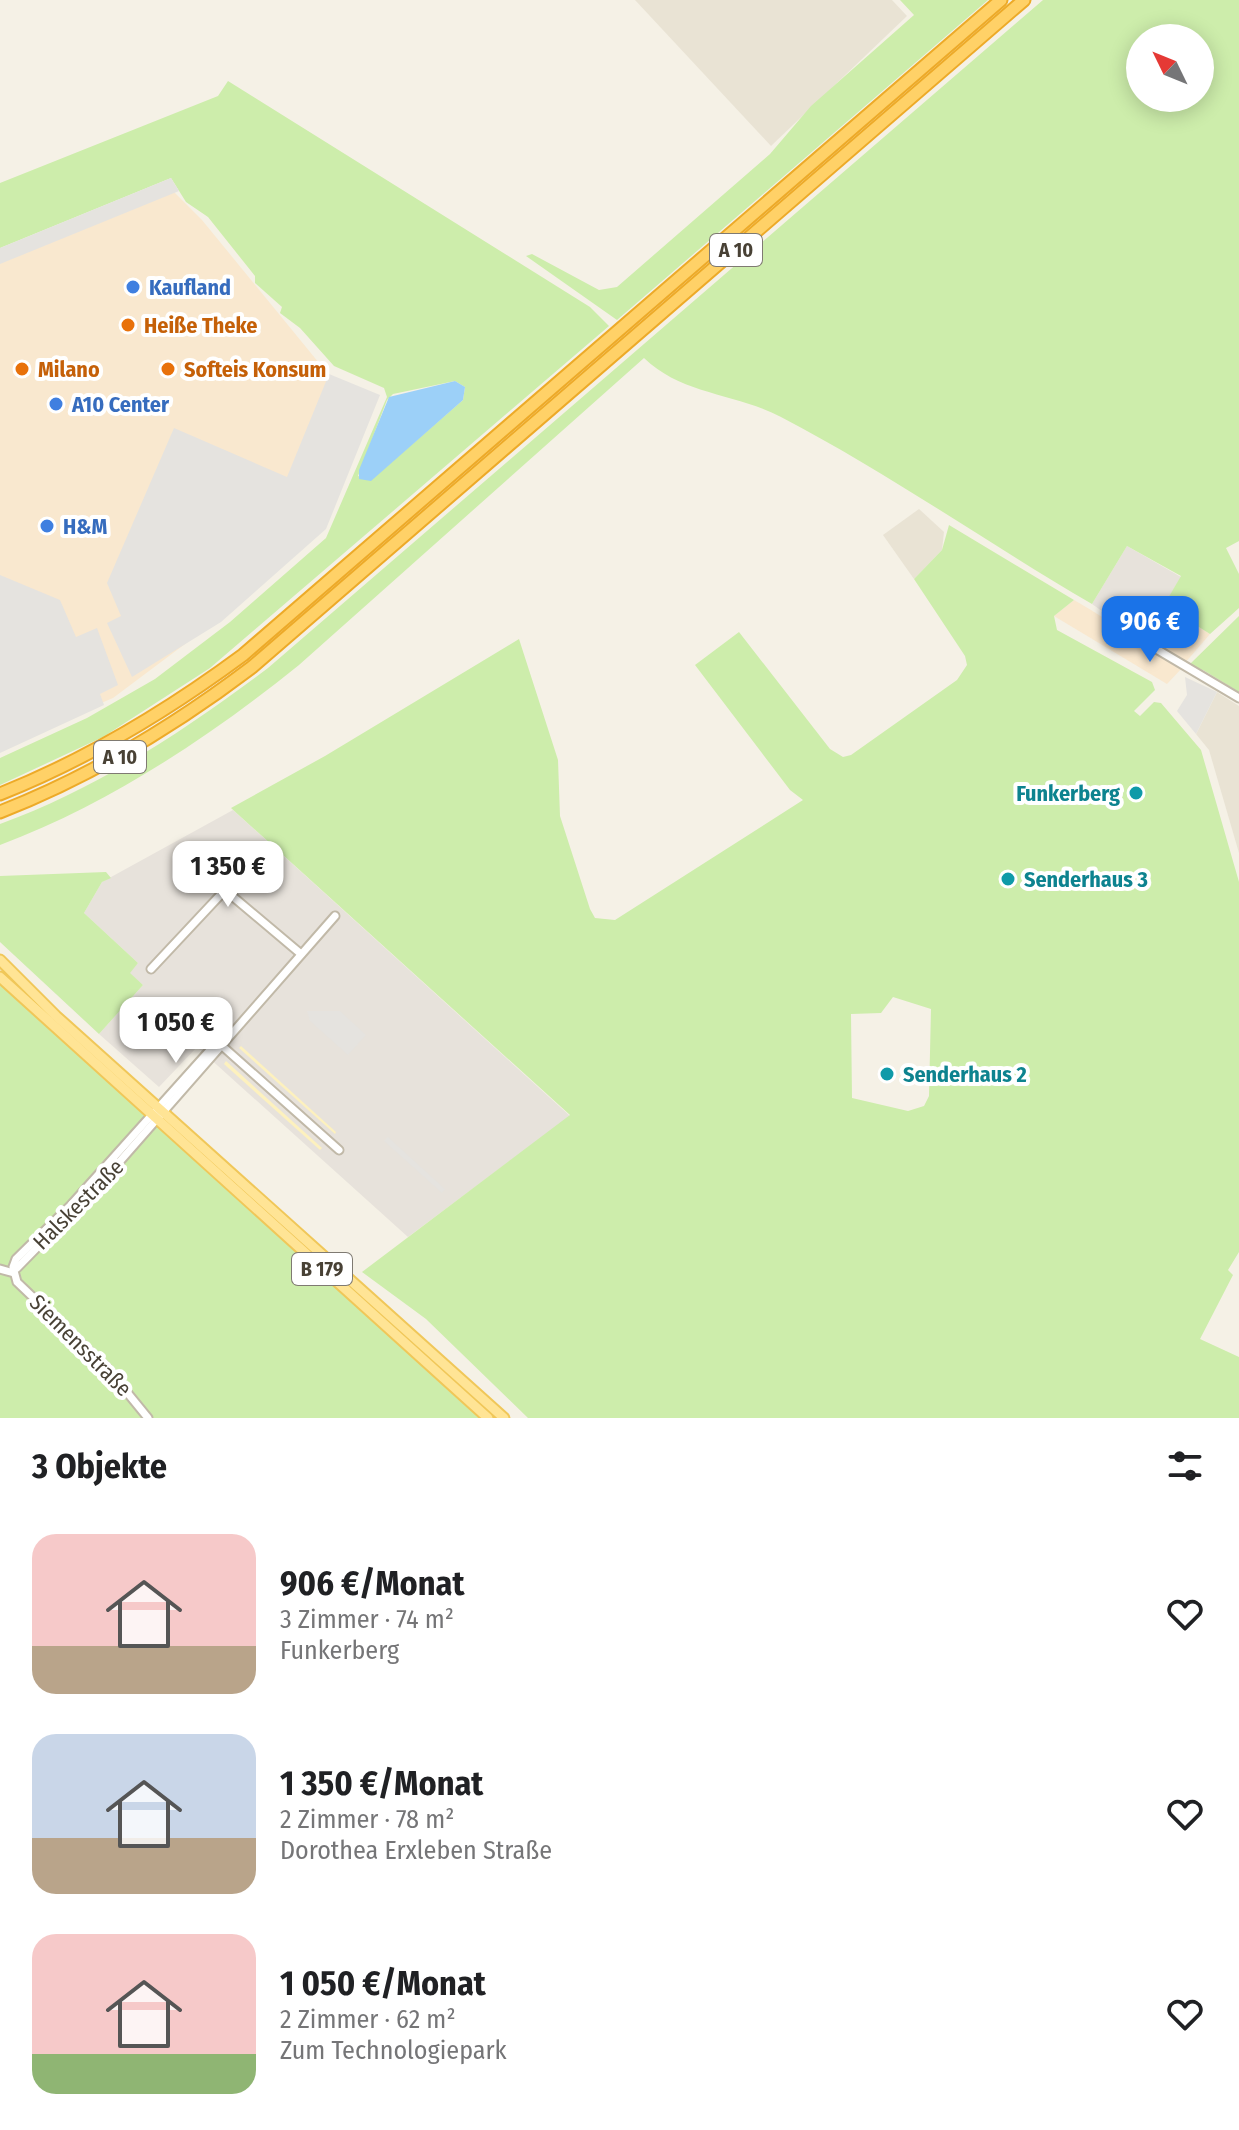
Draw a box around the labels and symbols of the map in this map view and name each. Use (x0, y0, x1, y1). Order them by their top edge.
north arrow (1126, 24, 1214, 112)
road number: A 10 (710, 234, 762, 266)
place label: Kaufland (149, 274, 231, 301)
marker: Kaufland (124, 278, 142, 296)
place label: Heiße Theke (144, 312, 258, 339)
marker: Heiße Theke (119, 316, 137, 334)
place label: Milano (38, 356, 100, 383)
place label: Softeis Konsum (184, 356, 326, 383)
marker: Milano (13, 360, 31, 378)
marker: Softeis Konsum (159, 360, 177, 378)
place label: A10 Center (71, 391, 170, 418)
marker: A10 Center (47, 395, 65, 413)
place label: H&M (63, 513, 107, 540)
marker: H&M (38, 517, 56, 535)
pin: 906 € (1094, 596, 1206, 664)
road number: A 10 (94, 741, 146, 773)
place label: Funkerberg (1016, 780, 1120, 807)
marker: Funkerberg (1127, 784, 1145, 802)
pin: 1 350 € (154, 841, 302, 909)
place label: Senderhaus 3 (1024, 866, 1148, 893)
marker: Senderhaus 3 (999, 870, 1017, 888)
pin: 1 050 € (102, 997, 250, 1065)
place label: Senderhaus 2 (903, 1061, 1027, 1088)
marker: Senderhaus 2 (878, 1065, 896, 1083)
street label: Halskestraße (27, 1153, 129, 1255)
road number: B 179 (292, 1253, 352, 1285)
street label: Siemensstraße (24, 1289, 137, 1402)

